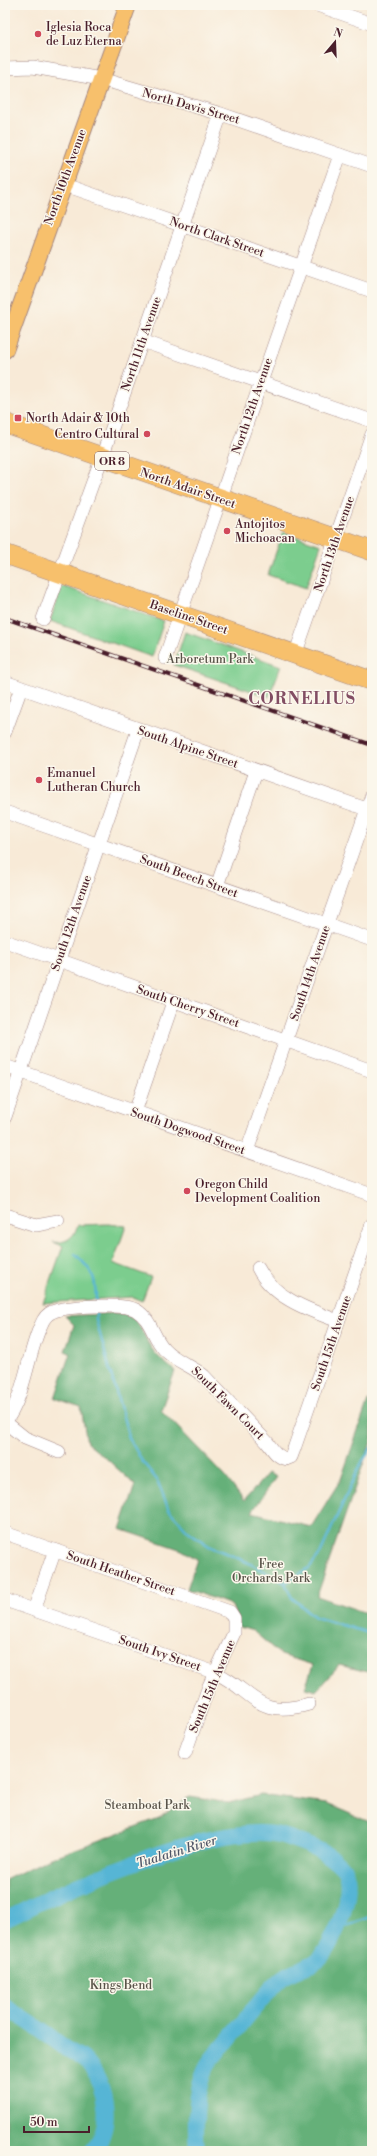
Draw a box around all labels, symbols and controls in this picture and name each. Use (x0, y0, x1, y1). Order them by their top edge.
place label: Iglesia Roca de Luz Eterna (46, 20, 122, 49)
north arrow (315, 22, 355, 62)
text: N (332, 25, 345, 42)
marker: Iglesia Roca de Luz Eterna (33, 29, 43, 39)
street label: North Davis Street (140, 85, 242, 128)
street label: North 10th Avenue (41, 127, 90, 227)
street label: North Clark Street (167, 214, 267, 261)
street label: North 11th Avenue (118, 295, 165, 394)
street label: North 12th Avenue (229, 356, 276, 456)
place label: North Adair & 10th (26, 411, 130, 426)
marker: North Adair & 10th (13, 413, 23, 423)
place label: Centro Cultural (55, 427, 139, 442)
marker: Centro Cultural (142, 429, 152, 439)
road number: OR 8 (95, 452, 129, 470)
street label: North Adair Street (138, 465, 238, 512)
street label: North 13th Avenue (311, 494, 358, 594)
place label: Antojitos Michoacan (234, 517, 295, 546)
marker: Antojitos Michoacan (222, 526, 232, 536)
street label: Baseline Street (147, 597, 231, 638)
park label: Arboretum Park (165, 652, 254, 667)
district label: CORNELIUS (248, 689, 356, 709)
street label: South Alpine Street (136, 723, 241, 772)
place label: Emanuel Lutheran Church (47, 766, 141, 795)
marker: Emanuel Lutheran Church (34, 775, 44, 785)
street label: South Beech Street (138, 852, 241, 901)
street label: South 12th Avenue (48, 873, 95, 973)
street label: South 14th Avenue (287, 923, 334, 1023)
street label: South Cherry Street (134, 982, 242, 1031)
street label: South Dogwood Street (129, 1105, 248, 1158)
place label: Oregon Child Development Coalition (195, 1177, 320, 1206)
marker: Oregon Child Development Coalition (182, 1186, 192, 1196)
street label: South 15th Avenue (308, 1294, 355, 1393)
street label: South Fawn Court (188, 1364, 268, 1444)
street label: South Heather Street (64, 1548, 178, 1599)
park label: Free Orchards Park (232, 1557, 311, 1586)
street label: South Ivy Street (117, 1632, 204, 1675)
street label: South 15th Avenue (186, 1637, 239, 1735)
park label: Steamboat Park (104, 1798, 190, 1813)
water label: Tualatin River (134, 1832, 219, 1872)
park label: Kings Bend (90, 1978, 152, 1993)
scale bar (24, 2108, 89, 2134)
text: 50 m (30, 2115, 58, 2130)

